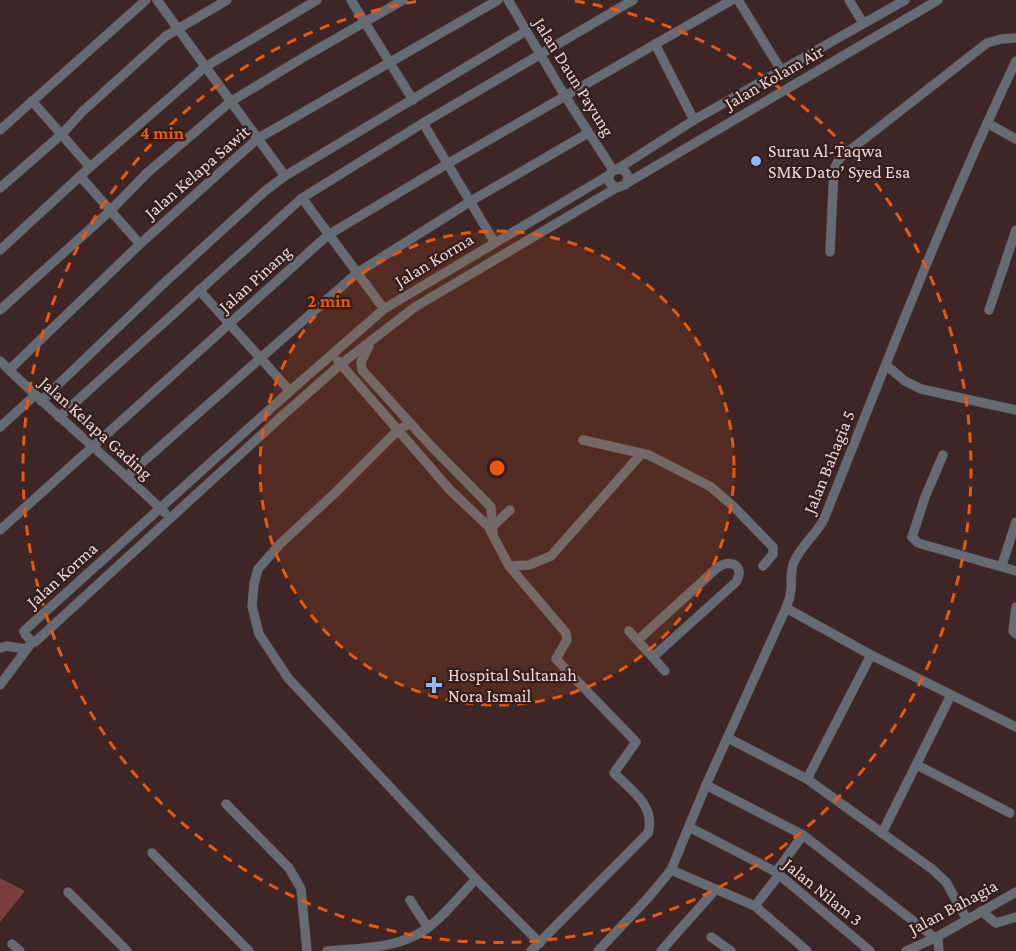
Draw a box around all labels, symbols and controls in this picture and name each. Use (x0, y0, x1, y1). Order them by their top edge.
street label: Jalan Daun Payung (528, 12, 619, 140)
street label: Jalan Kolam Air (719, 40, 828, 114)
street label: Jalan Kelapa Sawit (139, 120, 254, 224)
text: 4 min (140, 123, 185, 143)
place label: Surau Al-Taqwa SMK Dato’ Syed Esa (768, 141, 910, 182)
marker: Surau Al-Taqwa SMK Dato’ Syed Esa (749, 154, 763, 168)
street label: Jalan Korma (389, 229, 477, 292)
street label: Jalan Pinang (213, 241, 295, 318)
text: 2 min (307, 291, 351, 311)
street label: Jalan Kelapa Gading (34, 371, 157, 484)
street label: Jalan Bahagia 5 (798, 407, 859, 518)
centre of rings (487, 458, 507, 478)
street label: Jalan Korma (21, 538, 101, 613)
place label: Hospital Sultanah Nora Ismail (448, 665, 577, 706)
marker: Hospital Sultanah Nora Ismail (425, 676, 443, 694)
street label: Jalan Nilam 3 (778, 853, 867, 930)
street label: Jalan Bahagia (903, 875, 1001, 940)

